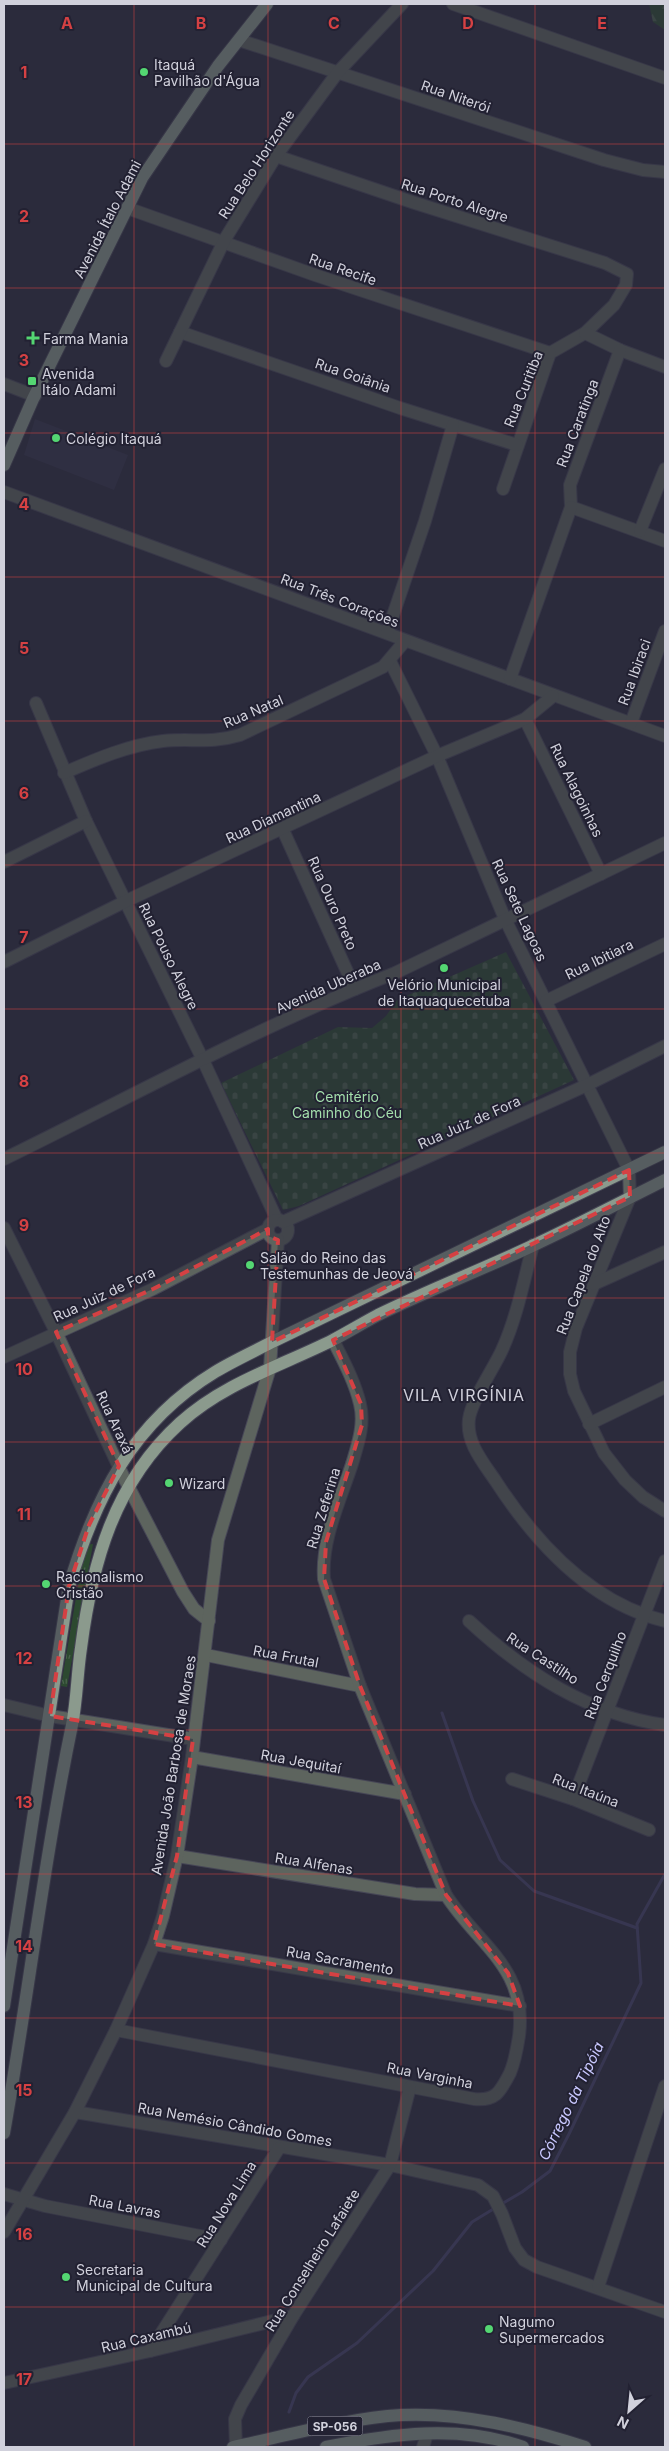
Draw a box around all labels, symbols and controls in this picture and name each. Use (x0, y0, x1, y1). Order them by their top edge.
text: A (61, 13, 73, 33)
text: B (196, 13, 206, 33)
text: C (328, 13, 340, 33)
text: D (462, 13, 474, 33)
text: E (597, 13, 607, 33)
place label: Itaquá Pavilhão d'Água (154, 56, 260, 89)
text: 1 (21, 62, 27, 82)
marker: Itaquá Pavilhão d'Água (138, 66, 150, 78)
street label: Rua Niterói (419, 76, 493, 116)
street label: Rua Belo Horizonte (214, 106, 298, 222)
street label: Avenida Ítalo Adami (70, 157, 144, 281)
street label: Rua Porto Alegre (399, 175, 511, 225)
text: 2 (19, 206, 29, 226)
street label: Rua Recife (307, 250, 379, 288)
place label: Farma Mania (43, 330, 128, 347)
marker: Farma Mania (27, 332, 39, 344)
street label: Rua Curitiba (500, 348, 546, 430)
text: 3 (19, 350, 29, 370)
street label: Rua Goiânia (313, 354, 393, 396)
place label: Avenida Itálo Adami (42, 365, 116, 398)
marker: Avenida Itálo Adami (26, 375, 38, 387)
street label: Rua Caratinga (552, 377, 602, 469)
place label: Colégio Itaquá (66, 430, 162, 447)
marker: Colégio Itaquá (50, 432, 62, 444)
text: 4 (19, 494, 30, 514)
street label: Rua Três Corações (278, 570, 402, 630)
street label: Rua Ibiraci (614, 637, 654, 707)
text: 5 (19, 638, 29, 658)
street label: Rua Natal (220, 691, 286, 731)
street label: Rua Alagoinhas (547, 740, 607, 840)
text: 6 (19, 783, 29, 803)
street label: Rua Diamantina (223, 788, 323, 846)
street label: Rua Ouro Preto (305, 854, 361, 952)
street label: Rua Sete Lagoas (489, 856, 551, 964)
street label: Rua Pouso Alegre (136, 900, 202, 1012)
text: 7 (19, 927, 29, 947)
street label: Rua Ibitiara (562, 935, 636, 983)
street label: Avenida Uberaba (273, 955, 383, 1017)
marker: Velório Municipal de Itaquaquecetuba (438, 962, 450, 974)
place label: Velório Municipal de Itaquaquecetuba (378, 976, 510, 1009)
text: 8 (19, 1071, 29, 1091)
park label: Cemitério Caminho do Céu (292, 1088, 402, 1121)
street label: Rua Juiz de Fora (415, 1092, 523, 1152)
street label: Rua Capela do Alto (552, 1213, 614, 1337)
text: 9 (19, 1215, 29, 1235)
place label: Salão do Reino das Testemunhas de Jeová (260, 1249, 413, 1282)
marker: Salão do Reino das Testemunhas de Jeová (244, 1259, 256, 1271)
street label: Rua Juiz de Fora (50, 1263, 158, 1325)
text: 10 (15, 1359, 33, 1379)
district label: VILA VIRGÍNIA (403, 1385, 525, 1405)
street label: Rua Araxá (93, 1388, 137, 1456)
street label: Rua Zeferina (303, 1465, 343, 1551)
place label: Wizard (179, 1475, 225, 1492)
marker: Wizard (163, 1477, 175, 1489)
text: 11 (17, 1504, 31, 1524)
place label: Racionalismo Cristão (56, 1568, 144, 1601)
marker: Racionalismo Cristão (40, 1578, 52, 1590)
street label: Rua Castilho (504, 1628, 582, 1688)
street label: Rua Cerquilho (580, 1629, 630, 1721)
street label: Rua Frutal (252, 1641, 320, 1671)
text: 12 (16, 1648, 32, 1668)
street label: Avenida João Barbosa de Moraes (147, 1654, 199, 1876)
street label: Rua Jequitaí (259, 1746, 343, 1777)
street label: Rua Itaúna (550, 1770, 622, 1810)
text: 13 (15, 1792, 33, 1812)
street label: Rua Alfenas (274, 1848, 354, 1878)
text: 14 (15, 1936, 33, 1956)
street label: Rua Sacramento (285, 1942, 395, 1978)
water label: Córrego da Tipóia (534, 2039, 608, 2163)
street label: Rua Varginha (386, 2058, 474, 2092)
text: 15 (15, 2080, 33, 2100)
street label: Rua Nemésio Cândido Gomes (136, 2099, 334, 2149)
street label: Rua Nova Lima (193, 2158, 259, 2250)
street label: Rua Conselheiro Lafaiete (261, 2186, 363, 2334)
street label: Rua Lavras (88, 2191, 162, 2221)
text: 16 (15, 2224, 33, 2244)
place label: Secretaria Municipal de Cultura (76, 2261, 213, 2294)
marker: Secretaria Municipal de Cultura (60, 2271, 72, 2283)
place label: Nagumo Supermercados (499, 2313, 604, 2346)
street label: Rua Caxambú (99, 2318, 193, 2356)
marker: Nagumo Supermercados (483, 2323, 495, 2335)
text: 17 (16, 2369, 32, 2389)
north arrow (604, 2386, 654, 2436)
text: N (614, 2413, 631, 2433)
road number: SP-056 (308, 2416, 362, 2436)

